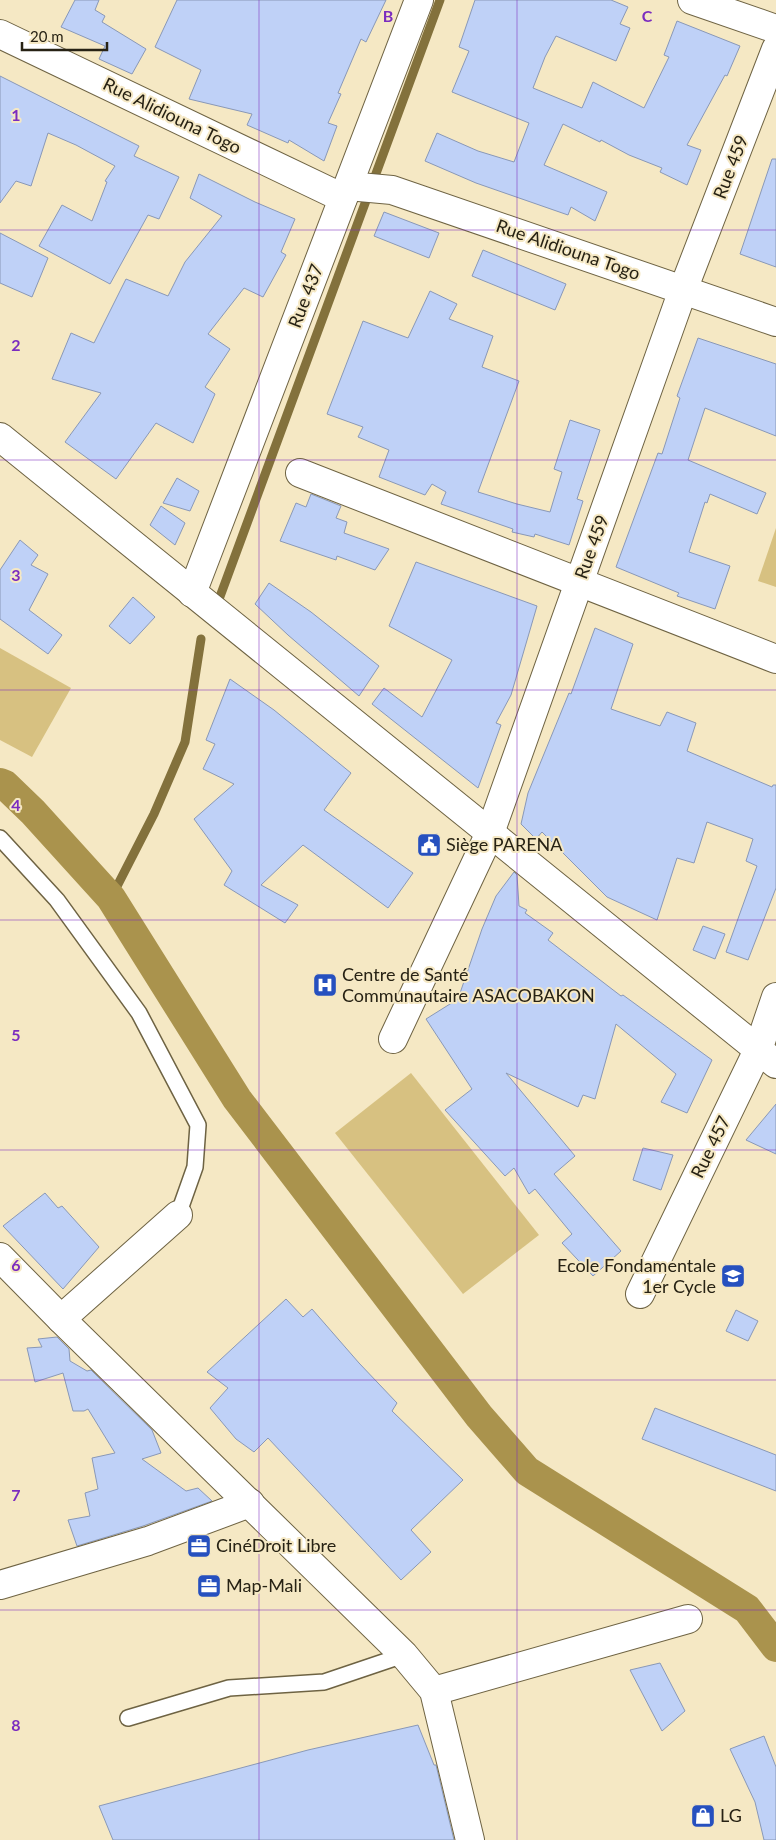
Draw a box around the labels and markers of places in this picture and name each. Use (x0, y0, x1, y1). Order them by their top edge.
public building icon: Siège PARENA (416, 832, 442, 858)
place label: Siège PARENA (446, 833, 563, 855)
place label: Centre de Santé Communautaire ASACOBAKON (342, 963, 595, 1006)
hospital icon: Centre de Santé Communautaire ASACOBAKON (312, 972, 338, 998)
place label: Ecole Fondamentale 1er Cycle (557, 1254, 716, 1297)
school or university icon: Ecole Fondamentale 1er Cycle (720, 1263, 746, 1289)
office icon: CinéDroit Libre (186, 1533, 212, 1559)
place label: CinéDroit Libre (216, 1534, 336, 1556)
office icon: Map-Mali (196, 1573, 222, 1599)
place label: Map-Mali (226, 1574, 302, 1596)
shop icon: LG (690, 1803, 716, 1829)
place label: LG (720, 1804, 742, 1826)

